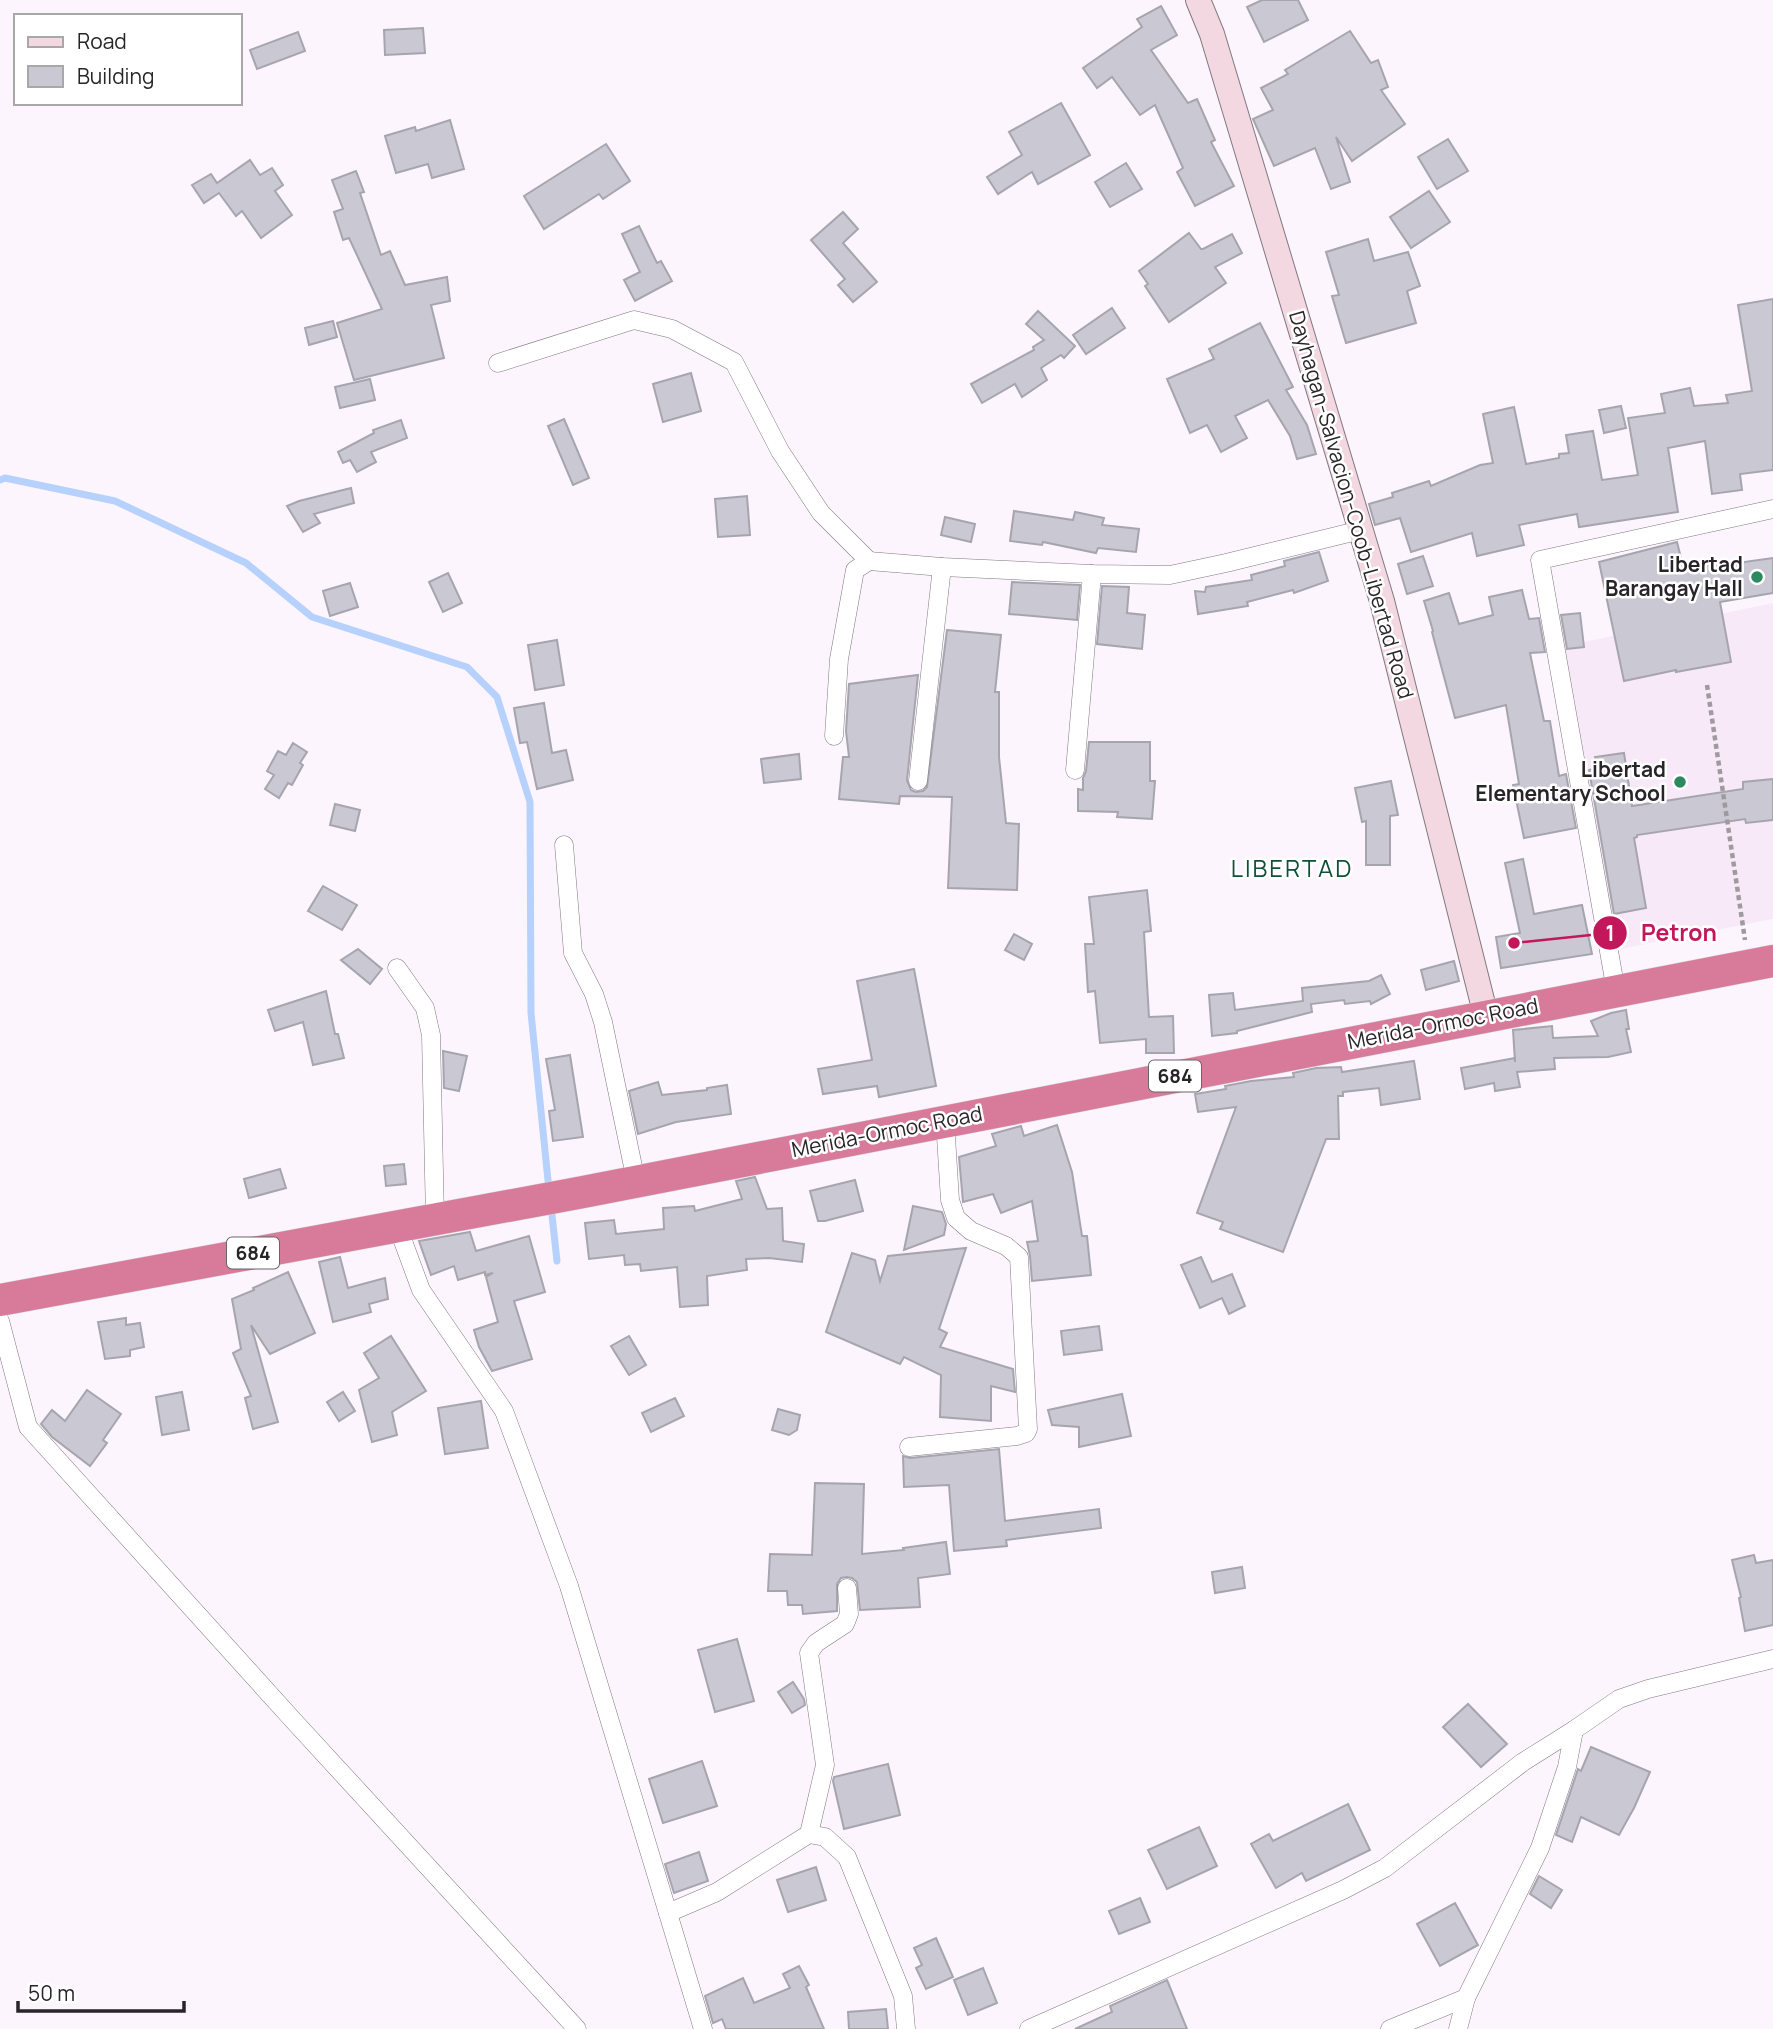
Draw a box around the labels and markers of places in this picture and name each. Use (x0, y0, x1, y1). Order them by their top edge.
place label: Libertad Barangay Hall (1605, 550, 1743, 602)
marker: Libertad Barangay Hall (1749, 569, 1765, 585)
place label: Libertad Elementary School (1475, 755, 1666, 807)
marker: Libertad Elementary School (1672, 774, 1688, 790)
callout: Petron (1592, 911, 1731, 955)

